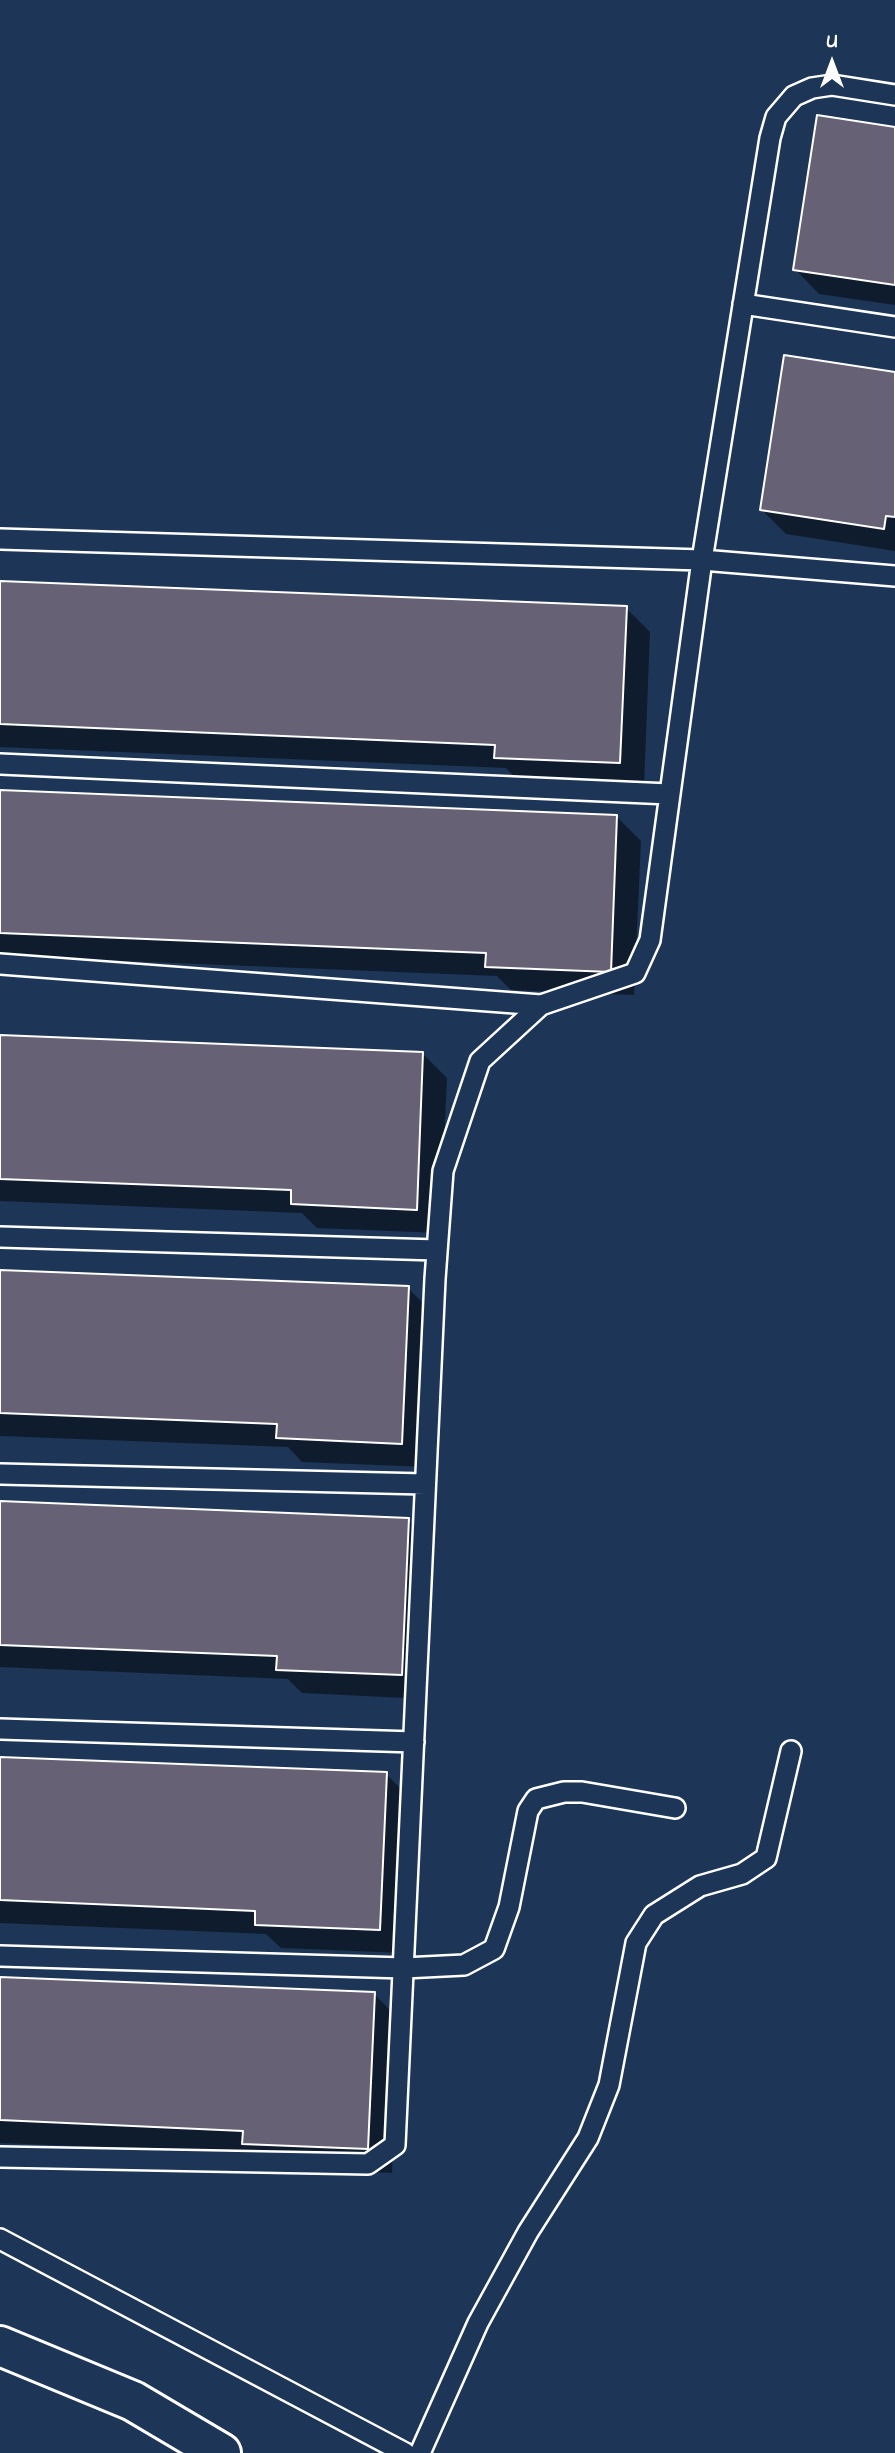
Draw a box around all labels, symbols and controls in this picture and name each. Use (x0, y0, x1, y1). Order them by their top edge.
north arrow (797, 28, 867, 98)
text: U (827, 28, 837, 55)

